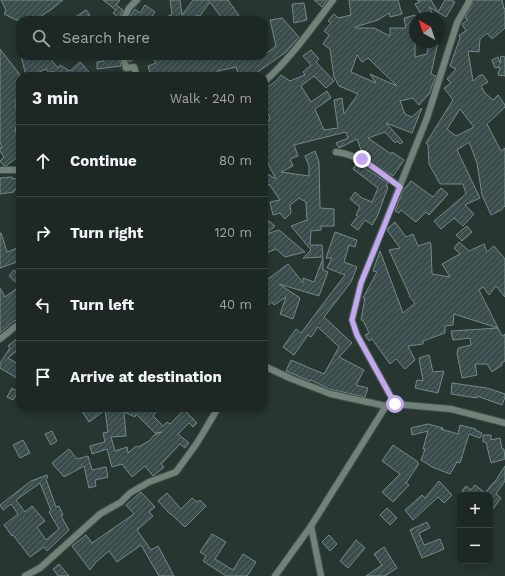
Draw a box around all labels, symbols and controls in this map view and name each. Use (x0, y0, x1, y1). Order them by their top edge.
north arrow (409, 12, 445, 48)
search box (16, 16, 268, 60)
icon: search (30, 27, 52, 49)
text: Search here (62, 29, 150, 47)
text: 3 min (32, 88, 78, 108)
text: Walk · 240 m (170, 91, 252, 106)
icon: ahead (32, 150, 54, 172)
route end (353, 150, 371, 168)
text: Continue (70, 152, 137, 170)
text: 80 m (219, 153, 252, 168)
icon: right (32, 222, 54, 244)
text: Turn right (70, 224, 143, 242)
text: 120 m (214, 225, 252, 240)
icon: left (32, 294, 54, 316)
text: Turn left (70, 296, 134, 314)
text: 40 m (219, 297, 252, 312)
icon: arrive (32, 366, 54, 388)
text: Arrive at destination (70, 368, 222, 386)
route start (386, 395, 404, 413)
map controls (457, 492, 493, 564)
button: + (457, 492, 493, 528)
button: − (457, 528, 493, 564)

